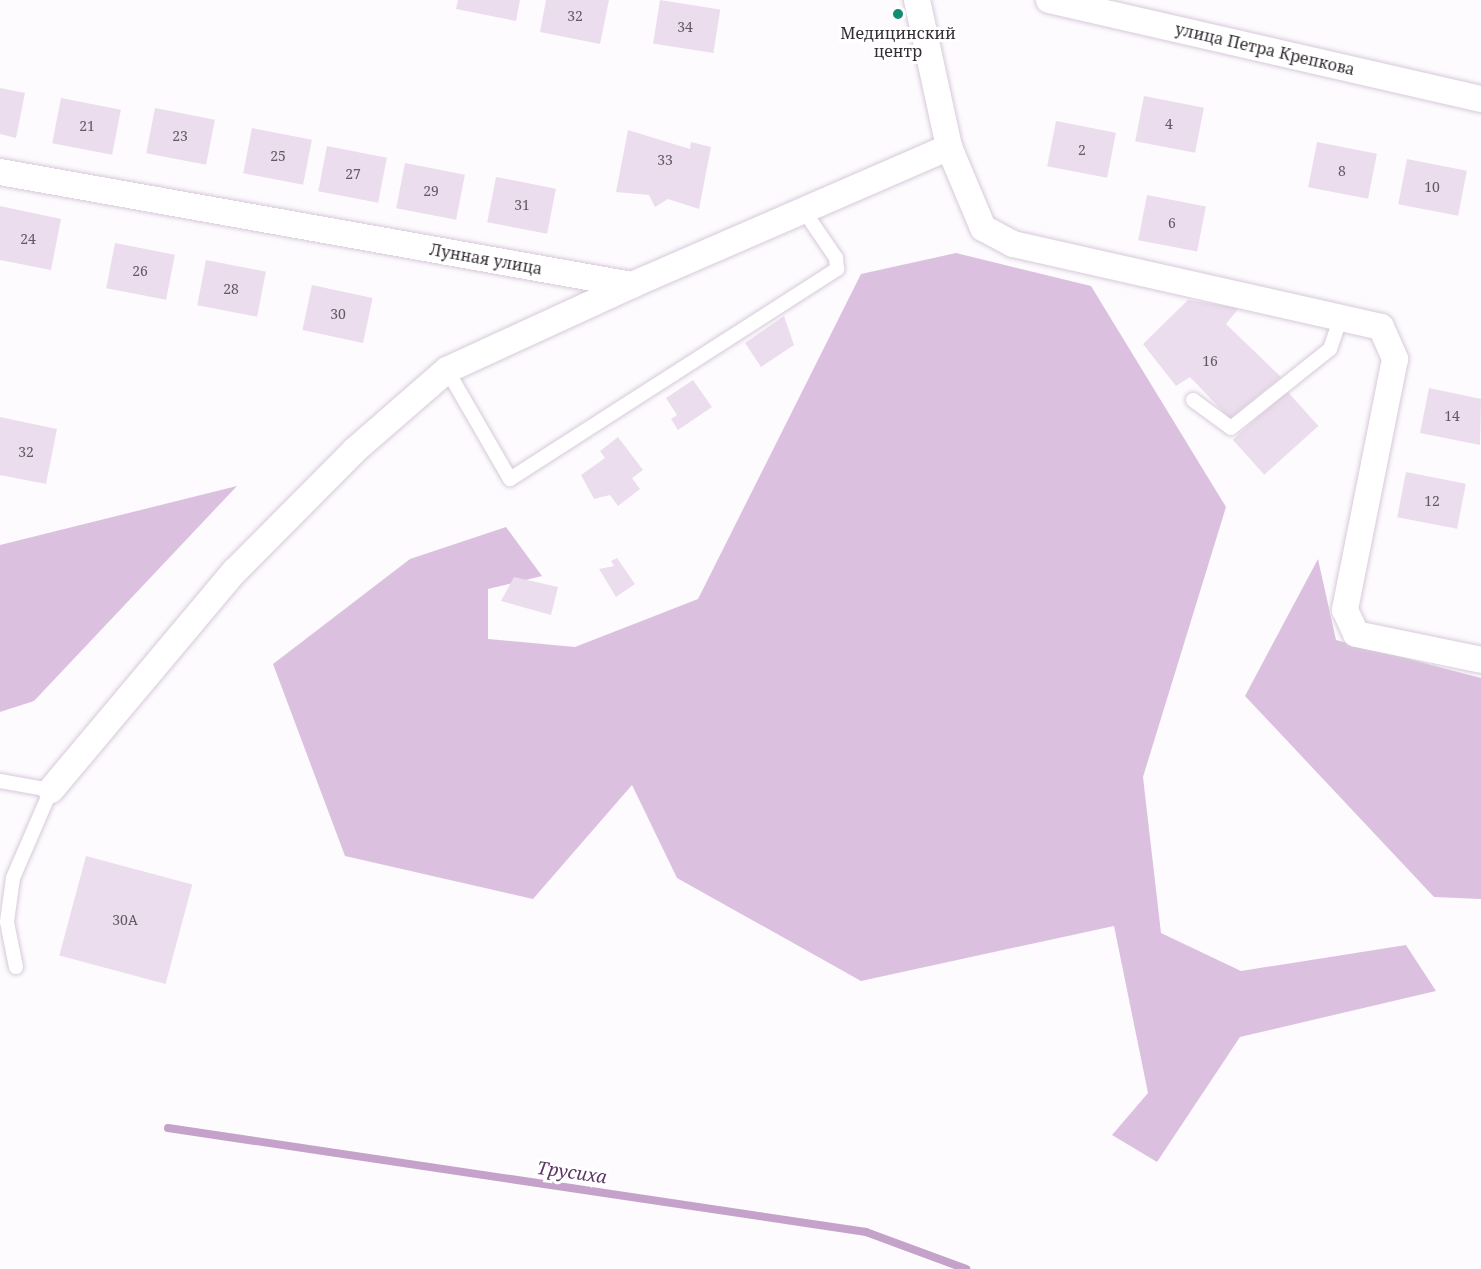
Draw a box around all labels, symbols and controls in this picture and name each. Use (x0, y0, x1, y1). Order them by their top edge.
marker: Медицинский центр (891, 7, 905, 21)
house number: 32 (567, 8, 583, 24)
house number: 34 (677, 19, 693, 35)
street label: улица Петра Крепкова (1173, 19, 1357, 79)
place label: Медицинский центр (840, 23, 956, 61)
house number: 4 (1165, 116, 1173, 132)
house number: 21 (79, 118, 95, 134)
house number: 23 (172, 128, 188, 144)
house number: 2 (1078, 142, 1086, 158)
house number: 25 (270, 148, 286, 164)
house number: 33 (657, 152, 673, 168)
house number: 8 (1338, 163, 1346, 179)
house number: 27 (345, 166, 361, 182)
house number: 10 (1424, 179, 1440, 195)
house number: 29 (423, 183, 439, 199)
house number: 31 (514, 197, 530, 213)
house number: 6 (1168, 215, 1176, 231)
house number: 24 (20, 231, 36, 247)
street label: Лунная улица (428, 240, 544, 278)
house number: 26 (132, 263, 148, 279)
house number: 28 (223, 281, 239, 297)
house number: 30 (330, 306, 346, 322)
house number: 16 (1202, 353, 1218, 369)
house number: 14 (1444, 408, 1460, 424)
house number: 32 (18, 444, 34, 460)
house number: 12 (1424, 493, 1440, 509)
house number: 30А (112, 912, 138, 928)
water label: Трусиха (536, 1156, 608, 1188)

